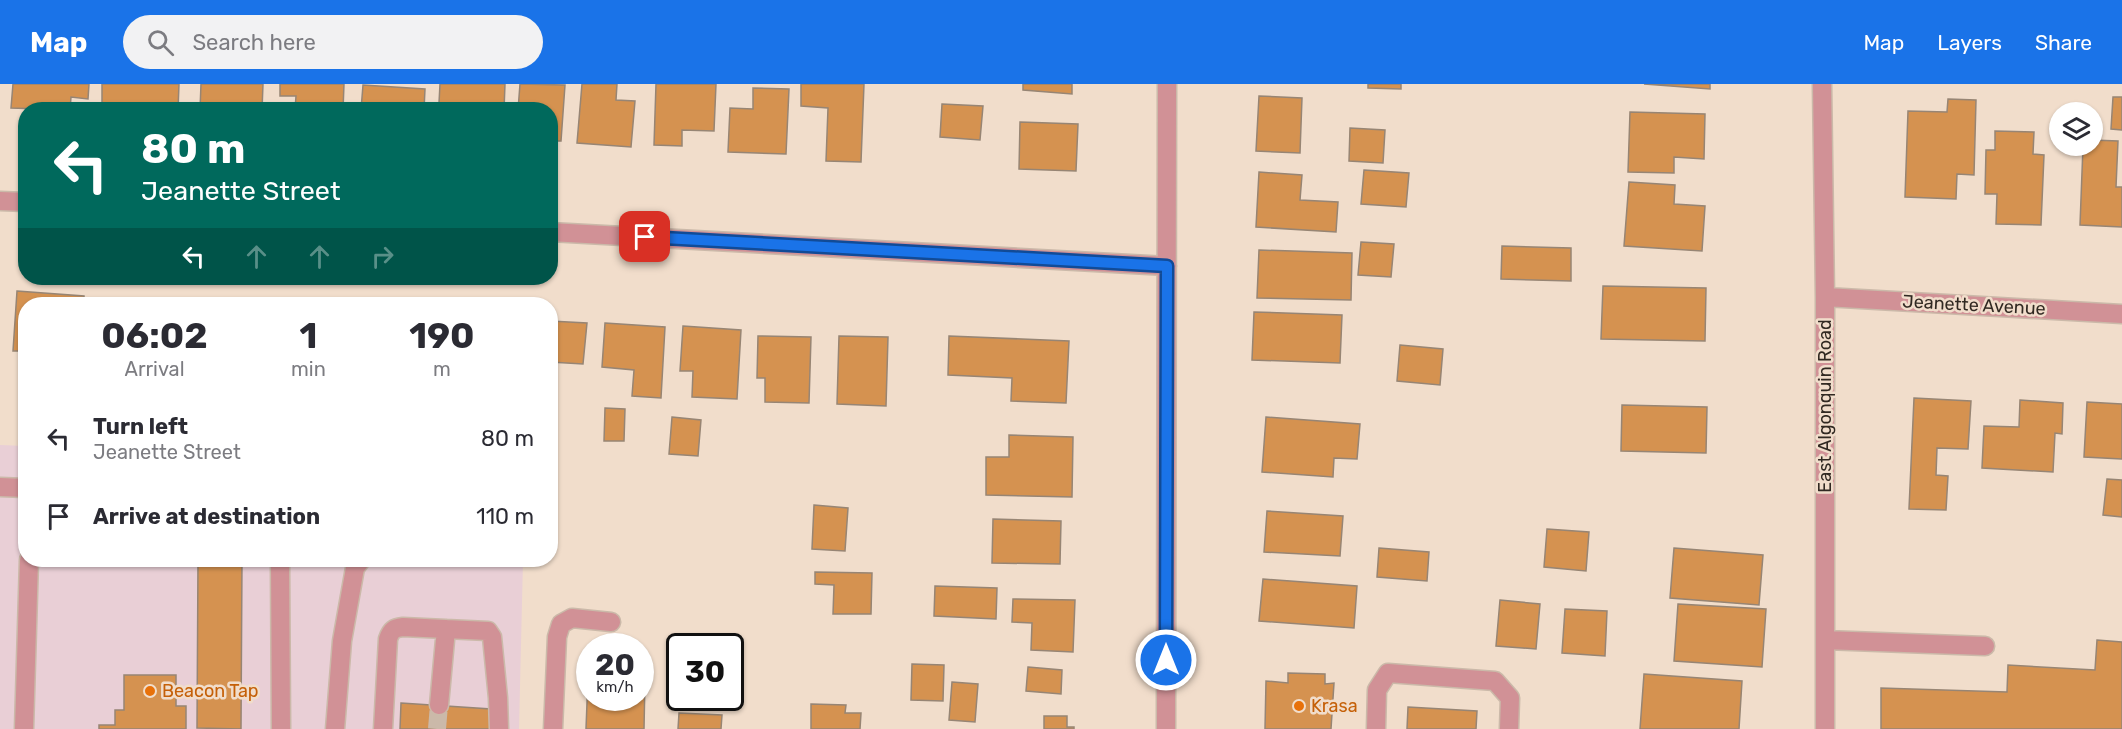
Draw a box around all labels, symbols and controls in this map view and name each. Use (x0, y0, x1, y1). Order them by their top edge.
search box (123, 15, 543, 69)
text: Map (30, 26, 87, 59)
icon: search (144, 26, 177, 59)
text: Search here (192, 29, 316, 56)
text: Map (1863, 30, 1904, 55)
text: Layers (1937, 30, 2002, 55)
text: Share (2035, 30, 2092, 55)
map controls (2049, 102, 2103, 156)
button: layers (2049, 102, 2103, 156)
text: 80 m (141, 124, 245, 174)
icon: left (42, 126, 120, 204)
text: Jeanette Street (141, 175, 340, 207)
pin (619, 211, 670, 262)
icon: arrive (628, 220, 661, 253)
icon: left (177, 240, 210, 273)
icon: ahead (240, 240, 273, 273)
icon: ahead (303, 240, 336, 273)
icon: right (366, 240, 399, 273)
street label: Jeanette Avenue (1902, 290, 2046, 320)
text: 06:02 (101, 314, 208, 357)
text: 1 (299, 314, 317, 357)
text: 190 (409, 314, 475, 357)
street label: East Algonquin Road (1814, 319, 1836, 493)
text: Arrival (125, 357, 185, 381)
text: min (291, 357, 326, 381)
text: m (433, 357, 451, 381)
text: Turn left (93, 413, 188, 440)
icon: left (42, 422, 75, 455)
text: 80 m (481, 425, 534, 452)
text: Jeanette Street (93, 440, 241, 464)
icon: arrive (42, 500, 75, 533)
text: Arrive at destination (93, 503, 320, 530)
text: 110 m (476, 503, 534, 530)
position arrow (1134, 628, 1198, 692)
speed limit sign: 30 (666, 633, 744, 711)
text: 20 (595, 647, 635, 683)
text: km/h (596, 678, 634, 696)
place label: Beacon Tap (162, 680, 259, 702)
marker: Beacon Tap (143, 684, 157, 698)
place label: Krasa (1311, 695, 1358, 717)
marker: Krasa (1292, 699, 1306, 713)

